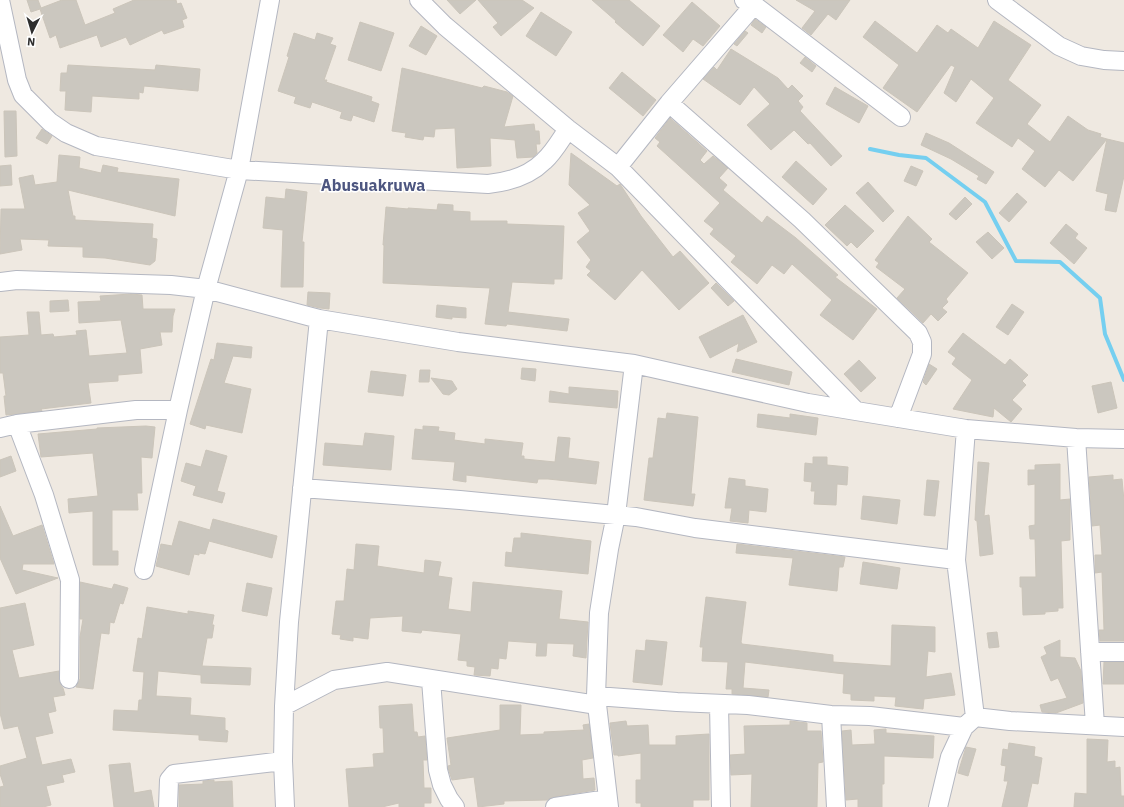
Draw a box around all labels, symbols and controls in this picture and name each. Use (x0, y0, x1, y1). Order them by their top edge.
north arrow (12, 12, 52, 52)
text: N (27, 35, 36, 49)
district label: Abusuakruwa (321, 175, 425, 195)

